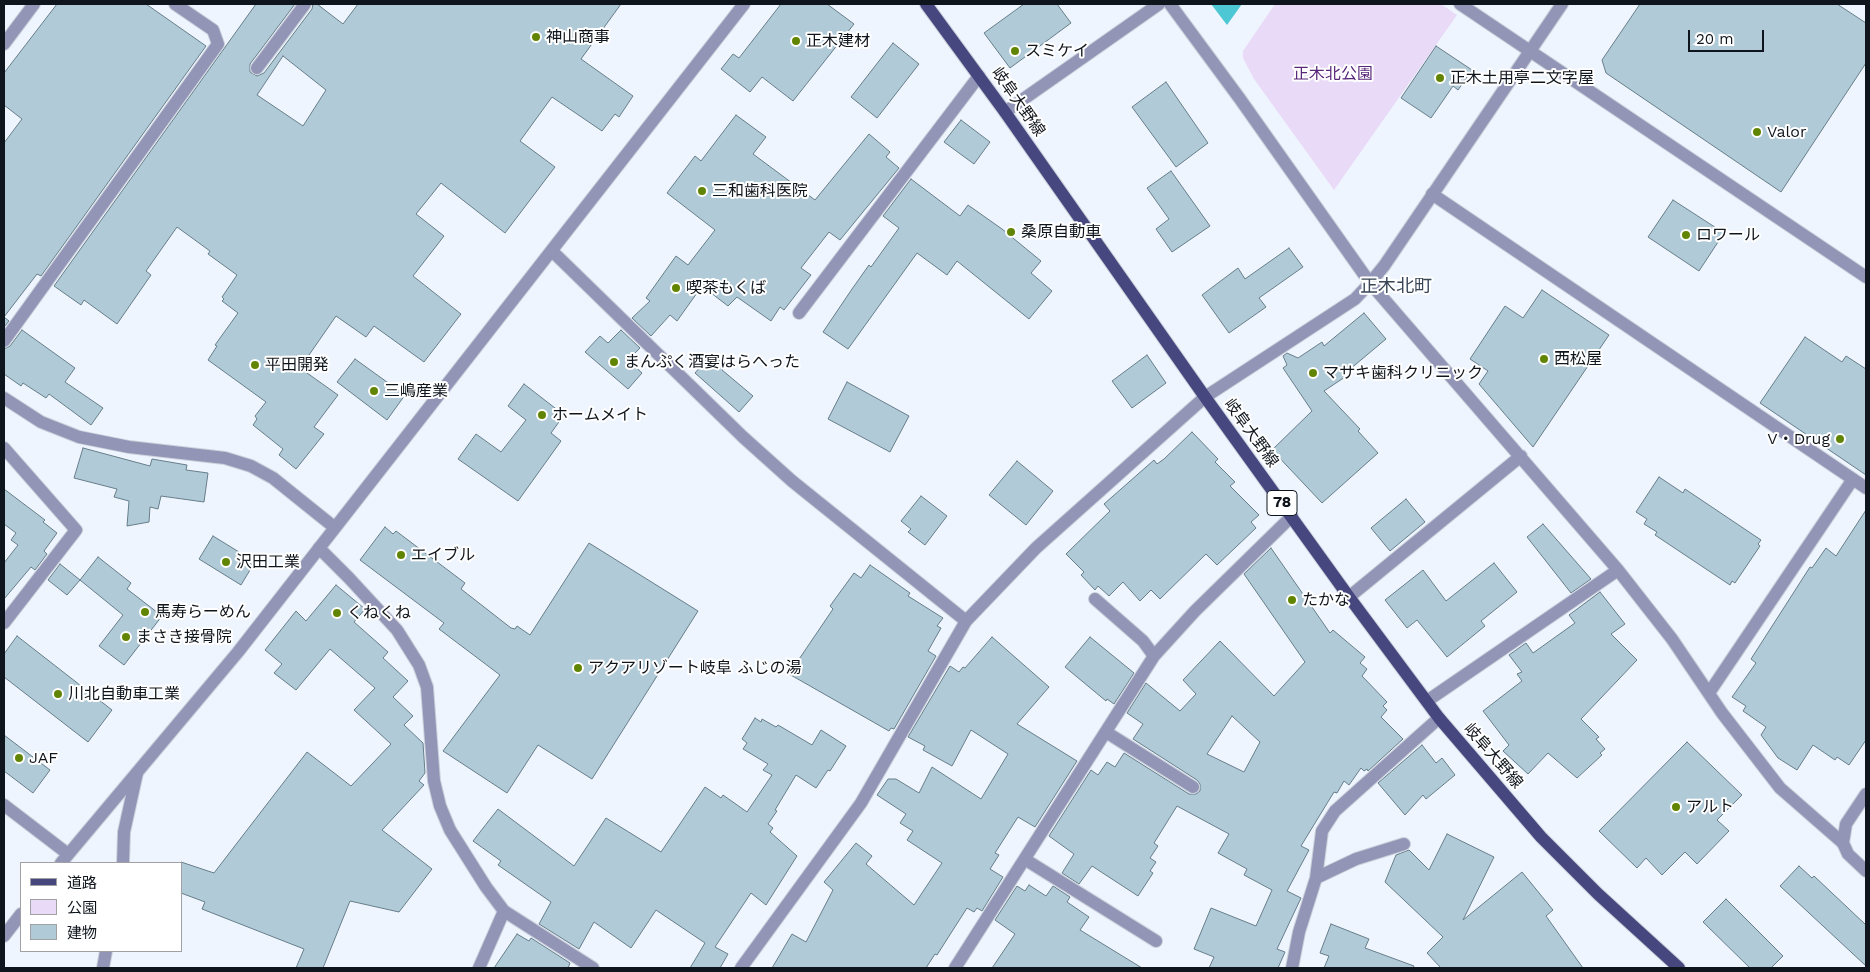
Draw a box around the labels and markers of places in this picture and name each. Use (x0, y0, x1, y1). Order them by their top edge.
place label: 神山商事 (546, 27, 610, 47)
marker: 神山商事 (530, 31, 542, 43)
place label: 正木建材 (806, 31, 870, 51)
marker: 正木建材 (790, 35, 802, 47)
place label: スミケイ (1025, 41, 1089, 61)
marker: スミケイ (1009, 45, 1021, 57)
place label: 正木土用亭二文字屋 (1450, 68, 1594, 88)
marker: 正木土用亭二文字屋 (1434, 72, 1446, 84)
place label: Valor (1767, 122, 1806, 142)
marker: Valor (1751, 126, 1763, 138)
place label: 三和歯科医院 (712, 181, 808, 201)
marker: 三和歯科医院 (696, 185, 708, 197)
place label: 桑原自動車 (1021, 222, 1101, 242)
place label: ロワール (1696, 225, 1760, 245)
marker: 桑原自動車 (1005, 226, 1017, 238)
marker: ロワール (1680, 229, 1692, 241)
place label: 喫茶もくば (686, 278, 766, 298)
marker: 喫茶もくば (670, 282, 682, 294)
place label: 西松屋 (1554, 349, 1602, 369)
place label: まんぷく酒宴はらへった (624, 352, 800, 372)
marker: 西松屋 (1538, 353, 1550, 365)
place label: 平田開発 (265, 355, 329, 375)
marker: まんぷく酒宴はらへった (608, 356, 620, 368)
marker: 平田開発 (249, 359, 261, 371)
place label: マサキ歯科クリニック (1323, 363, 1483, 383)
marker: マサキ歯科クリニック (1307, 367, 1319, 379)
place label: 三嶋産業 (384, 381, 448, 401)
marker: 三嶋産業 (368, 385, 380, 397)
place label: ホームメイト (552, 405, 648, 425)
marker: ホームメイト (536, 409, 548, 421)
place label: V・Drug (1767, 429, 1830, 449)
marker: V・Drug (1834, 433, 1846, 445)
place label: エイブル (411, 545, 475, 565)
marker: エイブル (395, 549, 407, 561)
place label: 沢田工業 (236, 552, 300, 572)
marker: 沢田工業 (220, 556, 232, 568)
place label: たかな (1302, 590, 1350, 610)
marker: たかな (1286, 594, 1298, 606)
place label: 馬寿らーめん (155, 602, 251, 622)
place label: くねくね (347, 603, 411, 623)
marker: 馬寿らーめん (139, 606, 151, 618)
marker: くねくね (331, 607, 343, 619)
place label: まさき接骨院 (136, 627, 232, 647)
marker: まさき接骨院 (120, 631, 132, 643)
place label: アクアリゾート岐阜 ふじの湯 (588, 658, 801, 678)
marker: アクアリゾート岐阜 ふじの湯 (572, 662, 584, 674)
place label: 川北自動車工業 (68, 684, 180, 704)
marker: 川北自動車工業 (52, 688, 64, 700)
place label: JAF (29, 748, 58, 768)
marker: JAF (13, 752, 25, 764)
place label: アルト (1686, 797, 1734, 817)
marker: アルト (1670, 801, 1682, 813)

